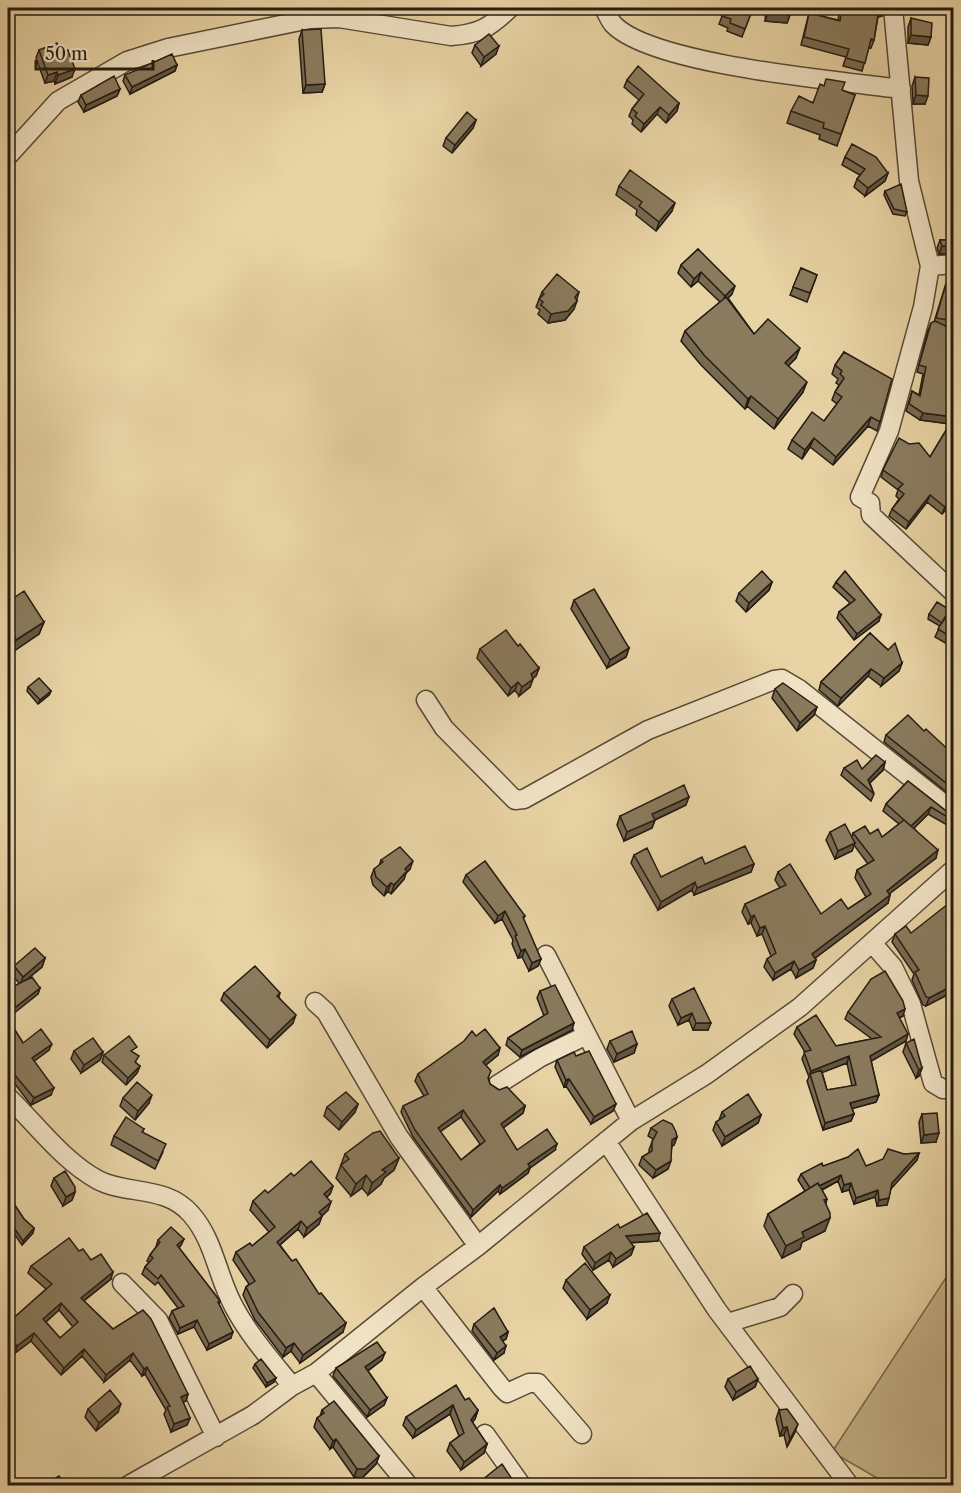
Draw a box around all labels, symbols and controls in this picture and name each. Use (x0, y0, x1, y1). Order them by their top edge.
scale bar (36, 33, 153, 71)
text: 50 m (45, 43, 88, 65)

